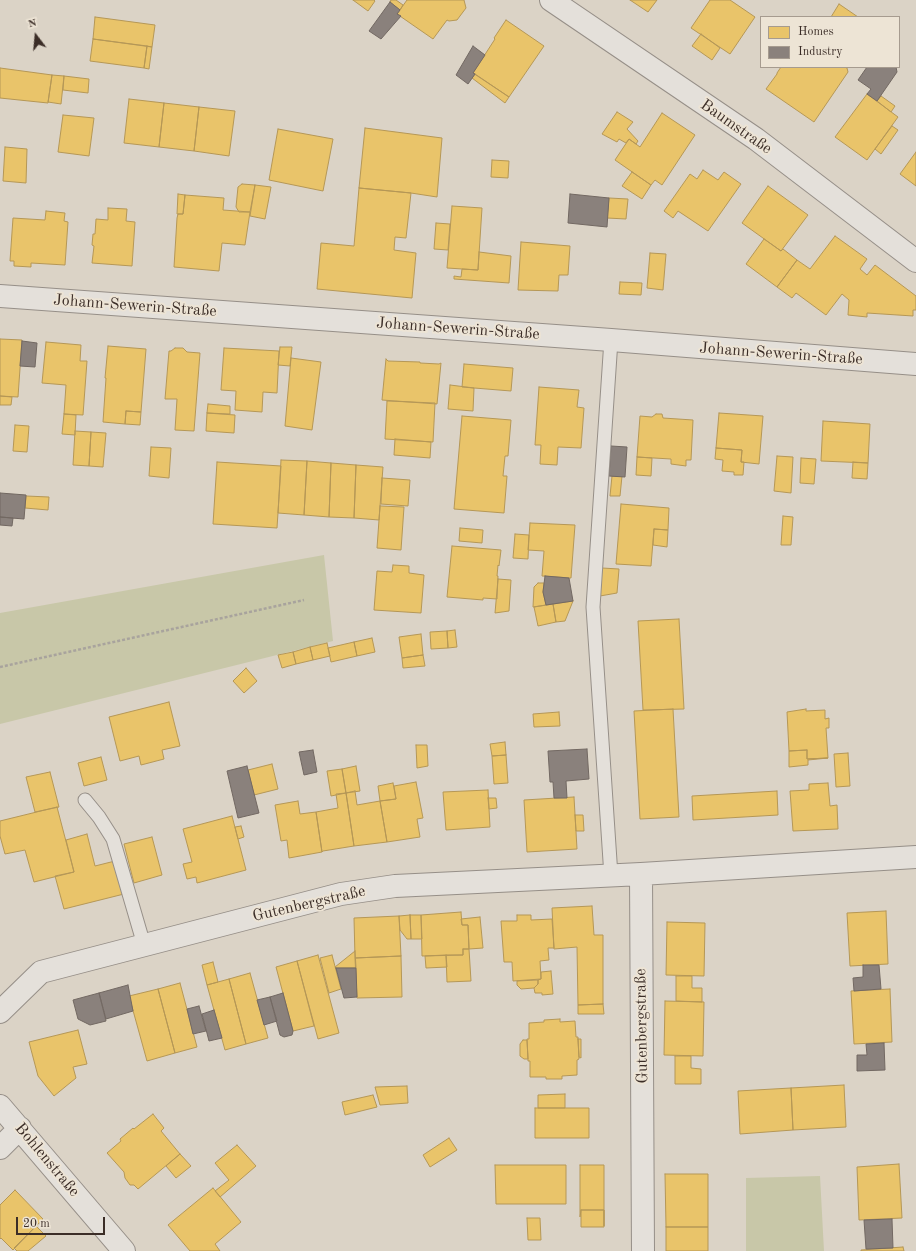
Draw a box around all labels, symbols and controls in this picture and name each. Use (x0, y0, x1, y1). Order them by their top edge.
north arrow (16, 16, 56, 56)
legend (760, 16, 900, 68)
text: N (27, 18, 38, 30)
text: Homes (798, 26, 834, 38)
text: Industry (798, 46, 843, 58)
street label: Baumstraße (697, 95, 775, 159)
street label: Johann-Sewerin-Straße (53, 291, 217, 321)
street label: Johann-Sewerin-Straße (376, 314, 540, 344)
street label: Johann-Sewerin-Straße (699, 339, 863, 369)
street label: Gutenbergstraße (251, 882, 367, 926)
street label: Gutenbergstraße (631, 968, 653, 1084)
street label: Bohlenstraße (10, 1119, 84, 1201)
scale bar (18, 1209, 107, 1235)
text: 20 m (23, 1218, 50, 1230)

